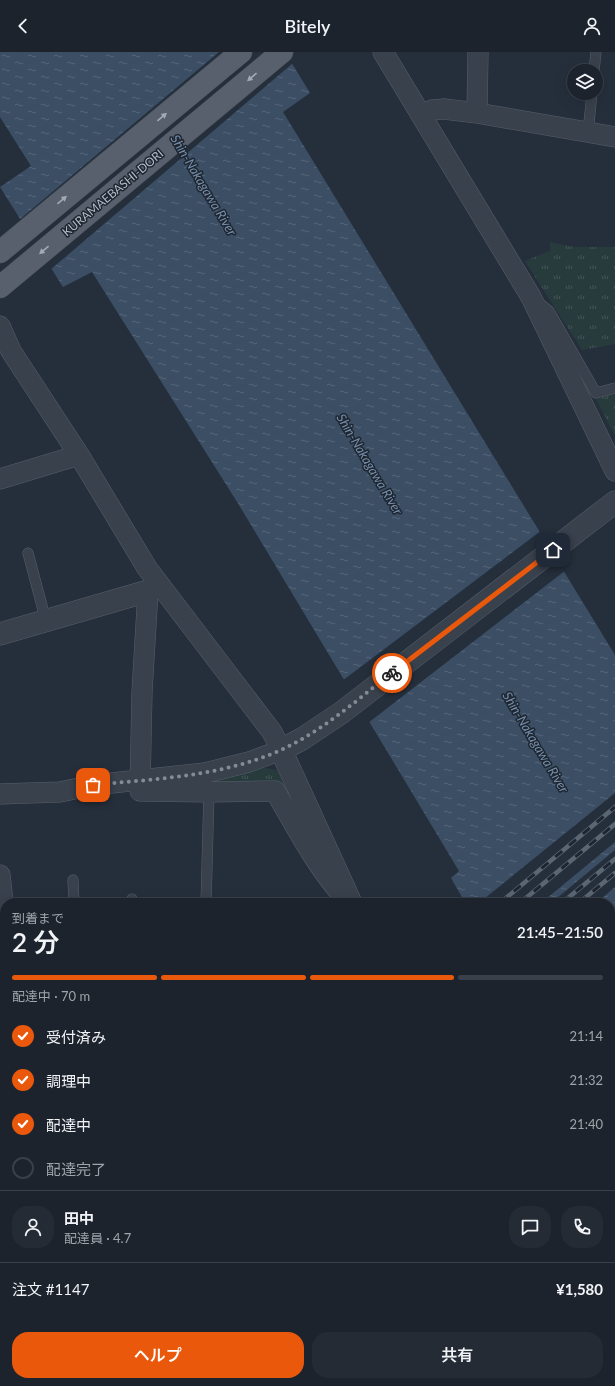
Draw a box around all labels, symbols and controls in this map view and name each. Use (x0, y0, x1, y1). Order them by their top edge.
icon: back (12, 15, 34, 37)
text: Bitely (285, 15, 330, 37)
icon: person (581, 15, 603, 37)
map controls (567, 64, 603, 100)
button: layers (567, 64, 603, 100)
one-way arrow (246, 73, 257, 81)
one-way arrow (157, 113, 168, 122)
water label: Shin-Nakagawa River (168, 132, 241, 239)
street label: KURAMAEBASHI-DORI (59, 146, 166, 239)
one-way arrow (57, 196, 68, 205)
one-way arrow (39, 246, 50, 255)
water label: Shin-Nakagawa River (334, 411, 407, 518)
pin (536, 533, 570, 567)
icon: home (542, 539, 564, 561)
courier (372, 653, 412, 693)
icon: bike (381, 662, 403, 684)
water label: Shin-Nakagawa River (500, 689, 573, 796)
pin (76, 768, 110, 802)
icon: bag (82, 774, 104, 796)
text: 到着まで (12, 910, 64, 926)
text: 21:45–21:50 (517, 923, 603, 941)
text: 2 分 (12, 926, 60, 958)
text: 配達中 · 70 m (12, 988, 90, 1004)
icon: check (12, 1025, 34, 1047)
text: 受付済み (46, 1028, 106, 1046)
text: 21:14 (570, 1028, 603, 1044)
icon: check (12, 1069, 34, 1091)
text: 調理中 (46, 1072, 91, 1090)
text: 21:32 (570, 1072, 603, 1088)
icon: check (12, 1113, 34, 1135)
text: 配達中 (46, 1116, 91, 1134)
text: 21:40 (570, 1116, 603, 1132)
text: 配達完了 (46, 1160, 106, 1178)
button: person (12, 1206, 54, 1248)
button: chat (509, 1206, 551, 1248)
button: phone (561, 1206, 603, 1248)
text: 田中 (64, 1209, 94, 1227)
text: 配達員 · 4.7 (64, 1230, 131, 1246)
text: 注文 #1147 (12, 1280, 89, 1298)
text: ¥1,580 (556, 1280, 603, 1298)
button: ヘルプ (12, 1332, 304, 1378)
button: 共有 (312, 1332, 603, 1378)

